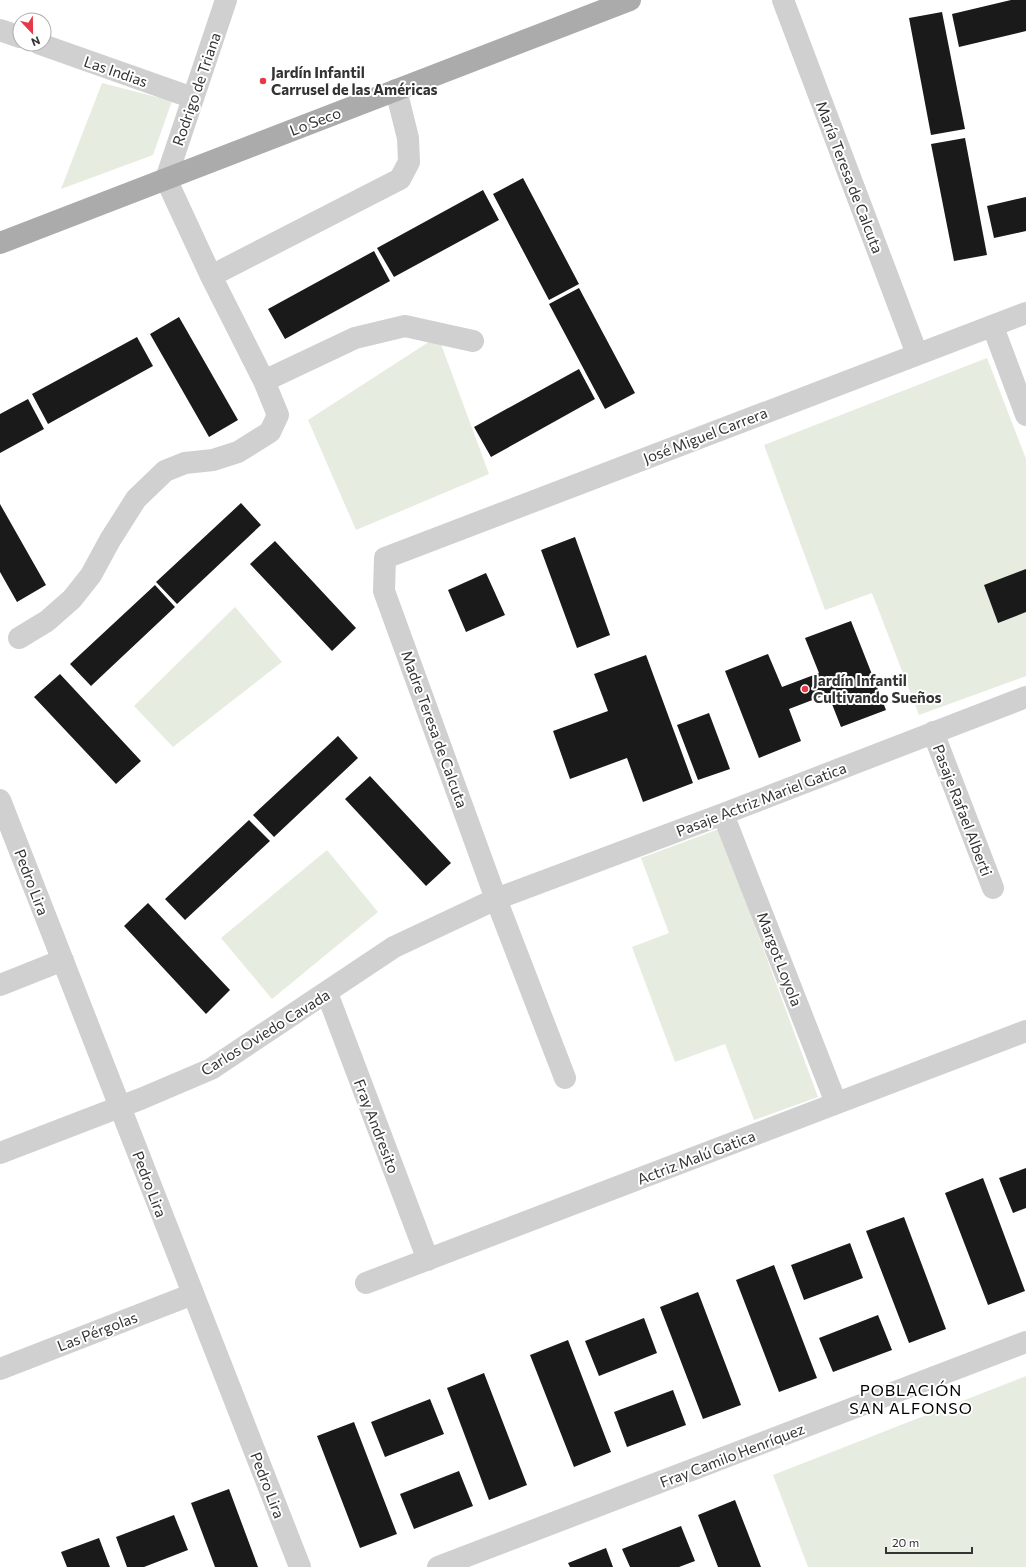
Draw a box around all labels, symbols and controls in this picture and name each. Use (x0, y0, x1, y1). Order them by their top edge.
north arrow (12, 12, 52, 52)
street label: Rodrigo de Triana (168, 30, 224, 148)
text: N (30, 34, 42, 49)
street label: Las Indias (82, 52, 150, 90)
place label: Jardín Infantil Carrusel de las Américas (271, 63, 438, 98)
marker: Jardín Infantil Carrusel de las Américas (258, 76, 268, 86)
street label: María Teresa de Calcuta (813, 98, 887, 256)
street label: Lo Seco (287, 103, 343, 139)
street label: José Miguel Carrera (640, 403, 770, 467)
street label: Madre Teresa de Calcuta (398, 648, 472, 810)
place label: Jardín Infantil Cultivando Sueños (813, 671, 942, 706)
marker: Jardín Infantil Cultivando Sueños (800, 684, 810, 694)
street label: Pasaje Rafael Alberti (930, 742, 996, 878)
street label: Pasaje Actriz Mariel Gatica (673, 758, 849, 840)
street label: Pedro Lira (11, 846, 53, 918)
street label: Margot Loyola (754, 909, 806, 1009)
street label: Carlos Oviedo Cavada (197, 985, 333, 1079)
street label: Fray Andresito (351, 1076, 403, 1176)
street label: Actriz Malú Gatica (634, 1126, 758, 1188)
street label: Pedro Lira (129, 1148, 171, 1220)
street label: Las Pérgolas (54, 1307, 140, 1355)
district label: POBLACIÓN SAN ALFONSO (849, 1380, 973, 1417)
street label: Fray Camilo Henríquez (657, 1419, 807, 1491)
street label: Pedro Lira (247, 1449, 289, 1521)
scale bar (886, 1529, 972, 1555)
text: 20 m (892, 1535, 919, 1549)

